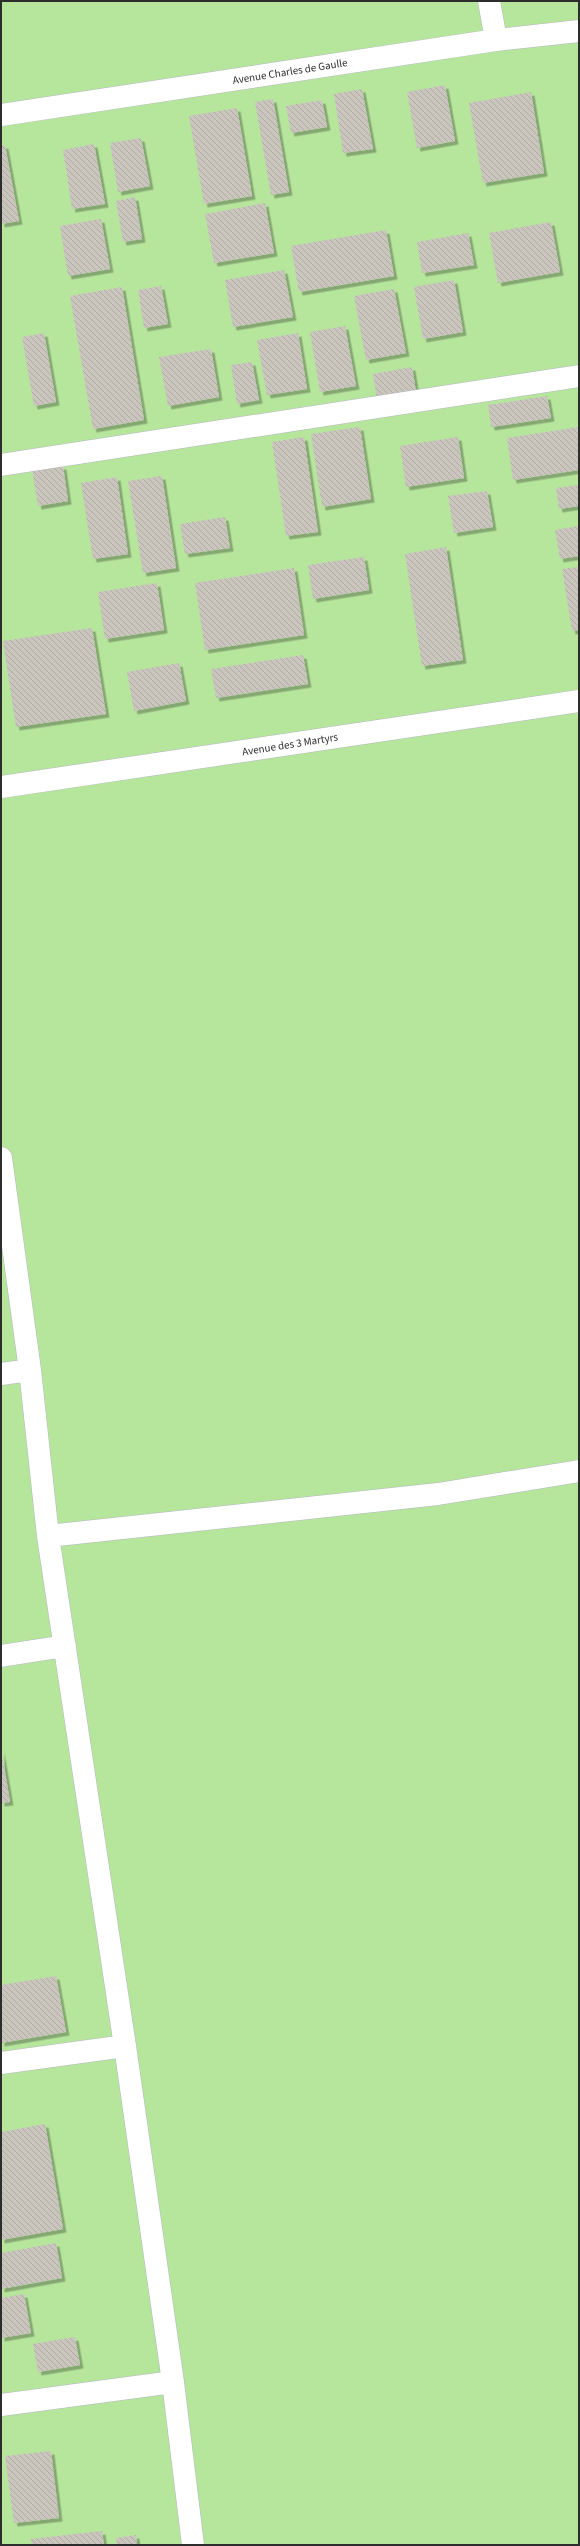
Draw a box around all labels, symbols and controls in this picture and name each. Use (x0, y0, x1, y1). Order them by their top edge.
street label: Avenue Charles de Gaulle (232, 55, 349, 88)
street label: Avenue des 3 Martyrs (241, 729, 339, 759)

